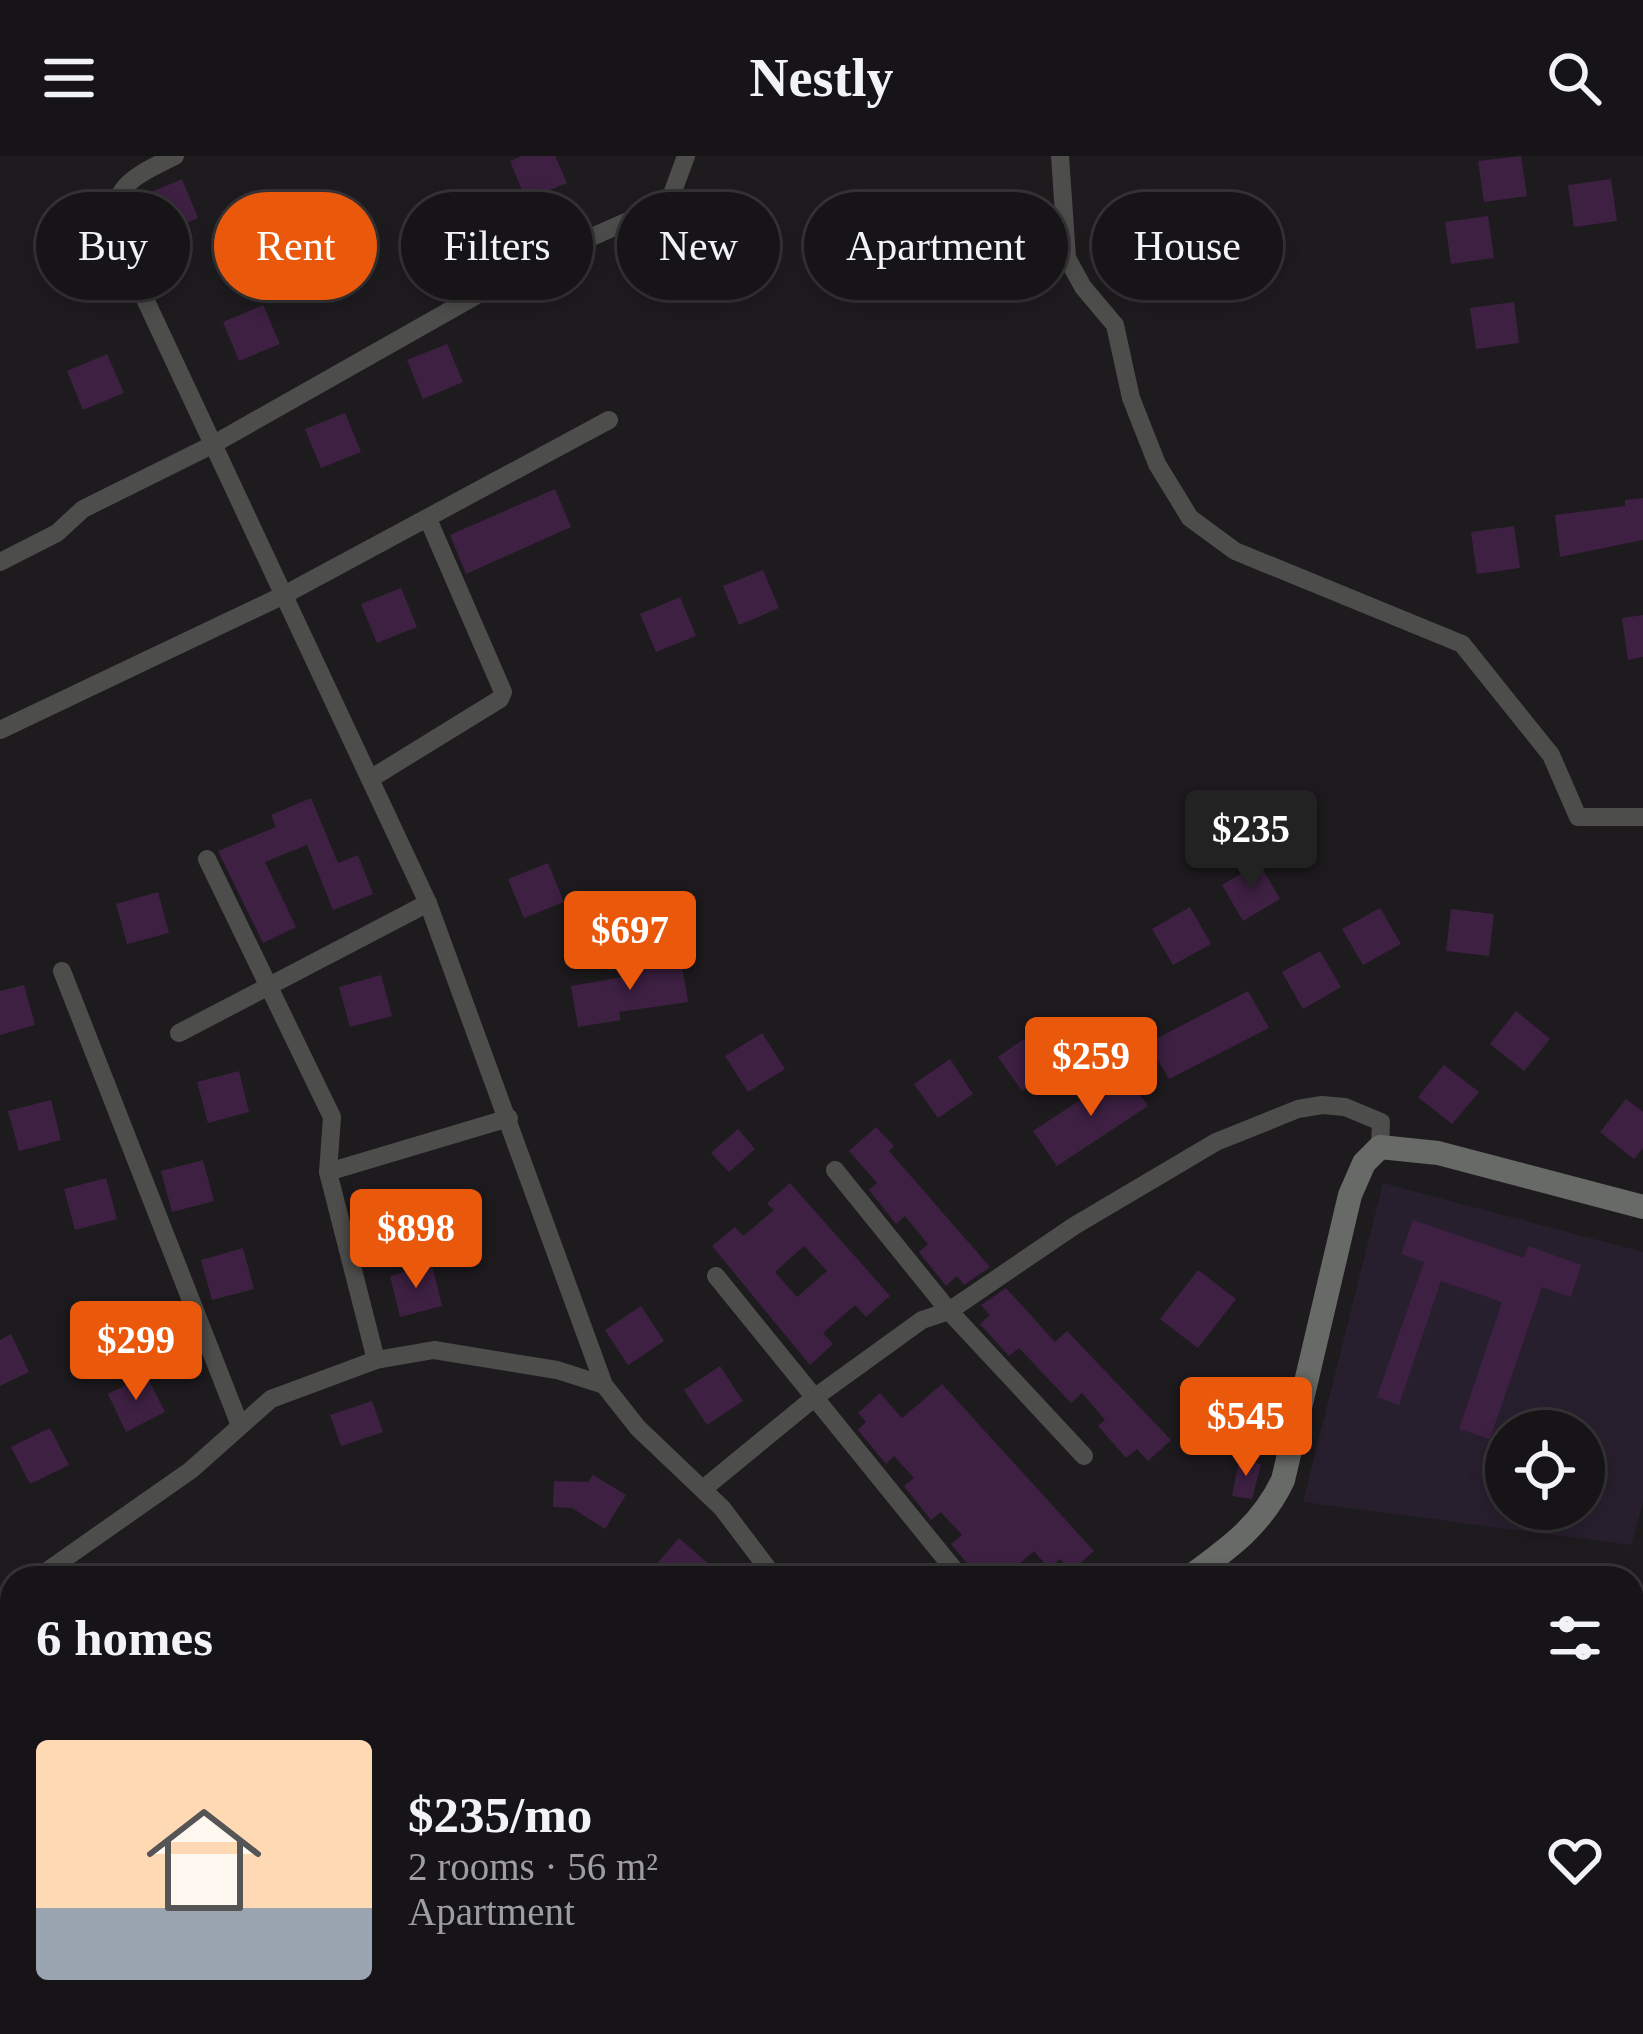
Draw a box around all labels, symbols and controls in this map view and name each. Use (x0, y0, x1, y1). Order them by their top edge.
icon: menu (36, 45, 102, 111)
icon: search (1541, 45, 1607, 111)
text: Nestly (750, 48, 893, 108)
chip: Buy (36, 192, 190, 300)
chip: Rent (214, 192, 377, 300)
chip: Filters (401, 192, 593, 300)
chip: New (617, 192, 780, 300)
chip: Apartment (804, 192, 1068, 300)
chip: House (1092, 192, 1283, 300)
pin: $235 (1180, 790, 1322, 892)
text: $235 (1212, 807, 1290, 850)
pin: $697 (559, 891, 701, 993)
text: $697 (591, 908, 669, 951)
pin: $259 (1020, 1017, 1162, 1119)
text: $259 (1052, 1034, 1130, 1077)
pin: $898 (345, 1189, 487, 1291)
text: $898 (377, 1206, 455, 1249)
pin: $299 (65, 1301, 207, 1403)
text: $299 (97, 1318, 175, 1361)
pin: $545 (1175, 1377, 1317, 1479)
text: $545 (1207, 1394, 1285, 1437)
map controls (1485, 1410, 1605, 1530)
button: locate (1485, 1410, 1605, 1530)
icon: filters (1542, 1605, 1608, 1671)
text: 6 homes (36, 1610, 213, 1666)
text: $235/mo (408, 1787, 592, 1843)
icon: home (132, 1788, 276, 1932)
icon: heart (1542, 1827, 1608, 1893)
text: 2 rooms · 56 m² (408, 1845, 658, 1888)
text: Apartment (408, 1890, 575, 1933)

